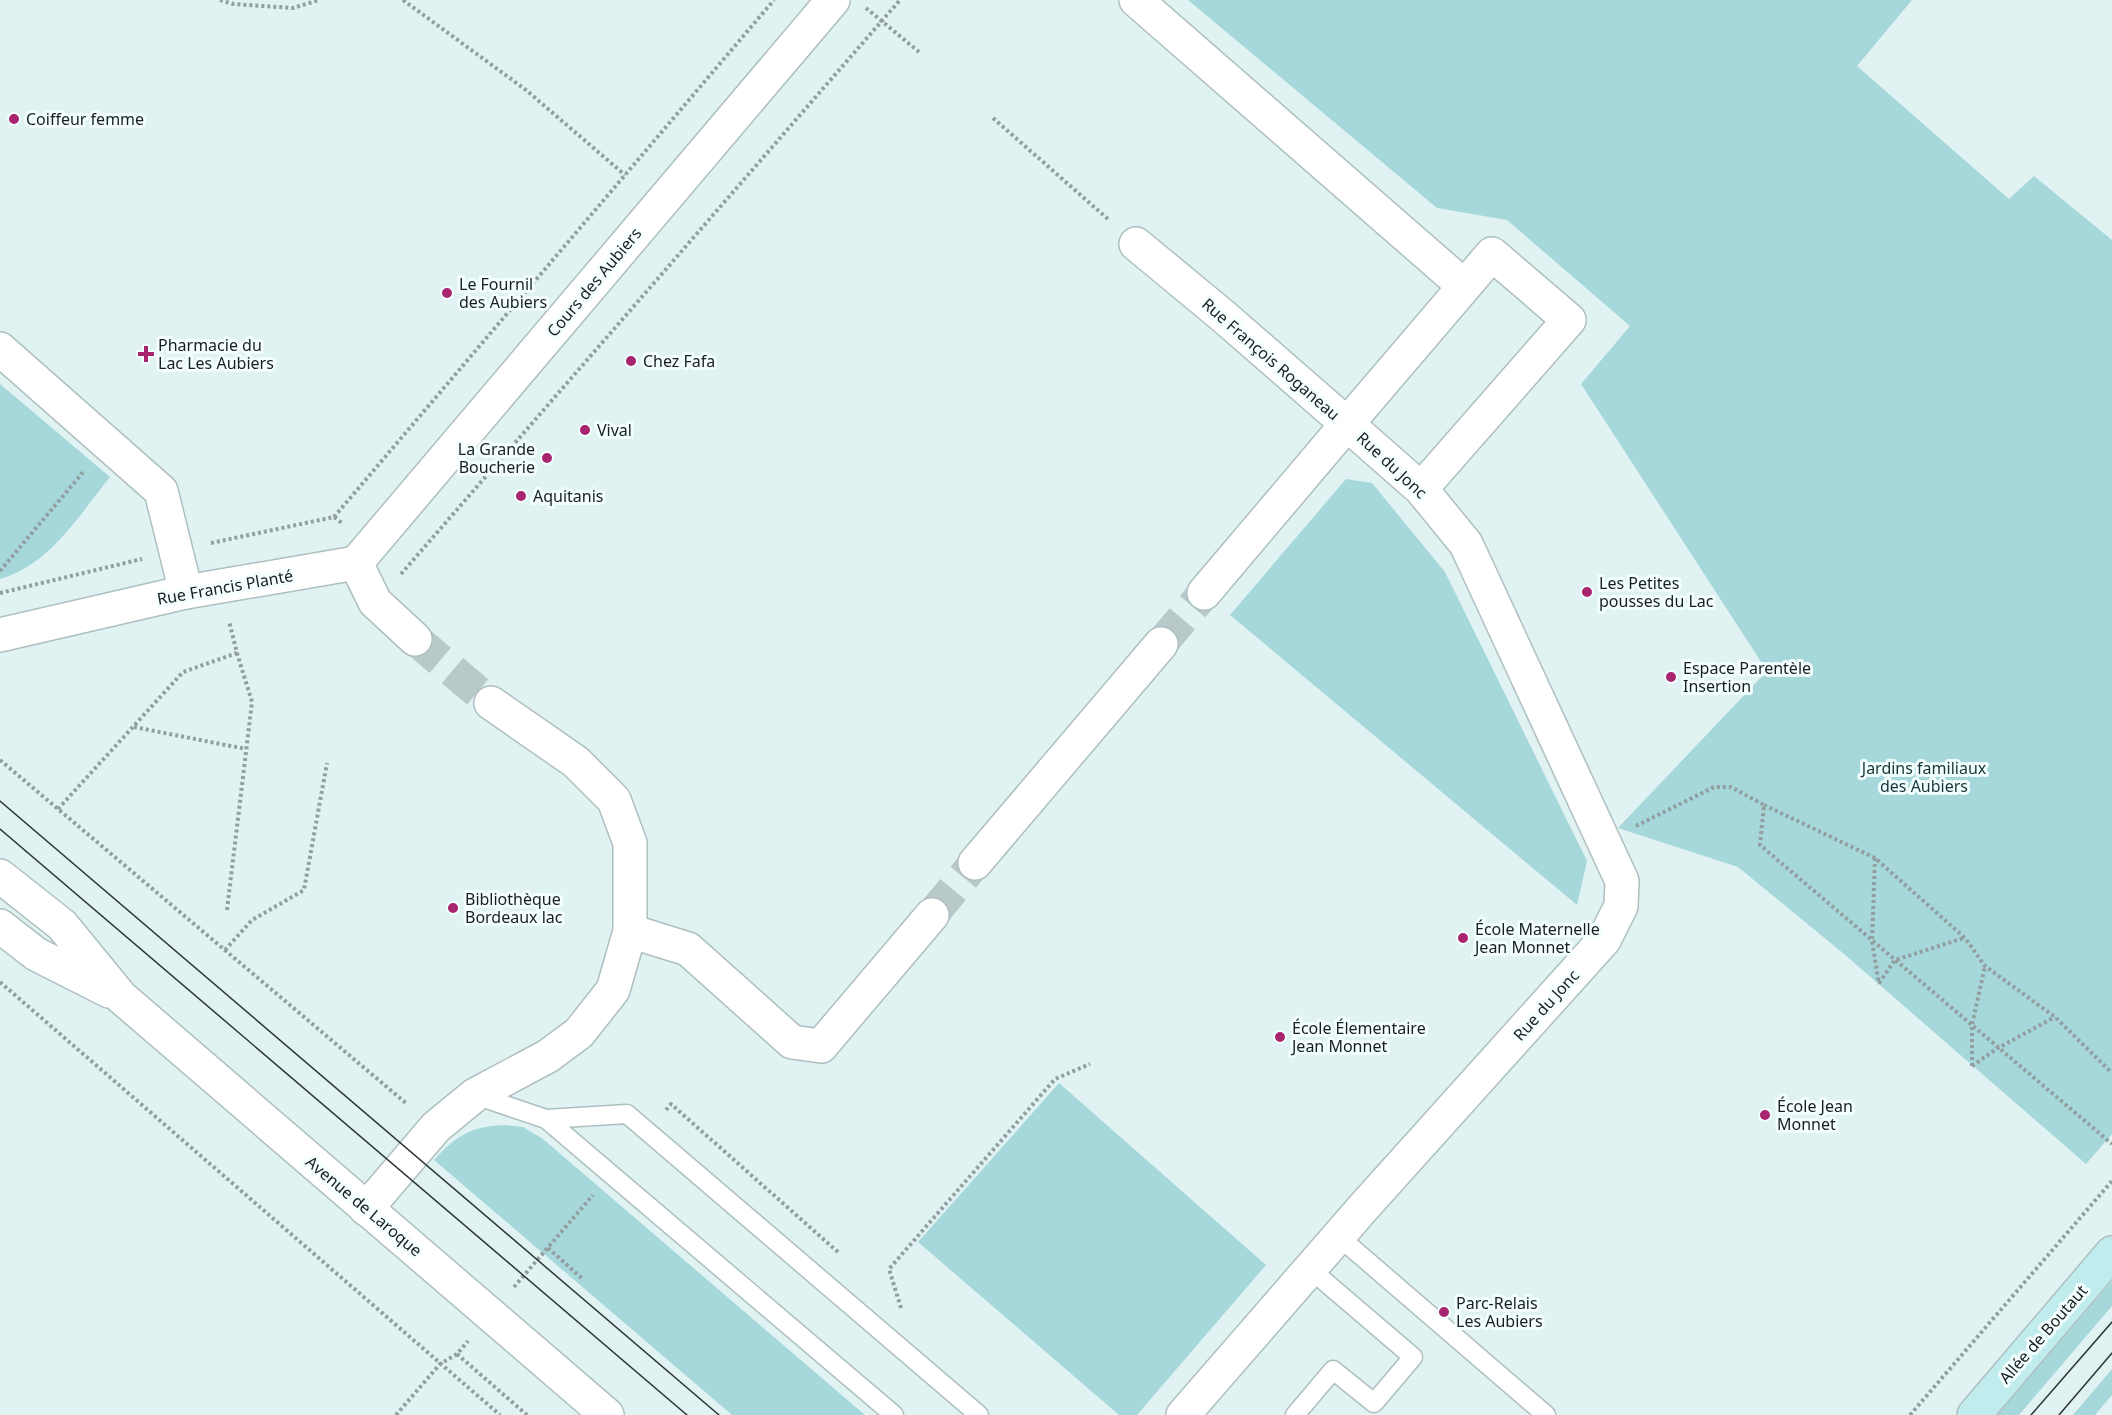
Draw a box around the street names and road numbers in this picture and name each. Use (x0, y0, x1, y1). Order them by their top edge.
street label: Cours des Aubiers (542, 223, 646, 341)
street label: Rue François Roganeau (1197, 293, 1345, 425)
street label: Rue du Jonc (1352, 427, 1432, 503)
street label: Rue Francis Planté (155, 564, 295, 610)
street label: Rue du Jonc (1508, 965, 1584, 1045)
street label: Avenue de Laroque (301, 1151, 427, 1261)
street label: Allée de Boutaut (1994, 1280, 2092, 1388)

